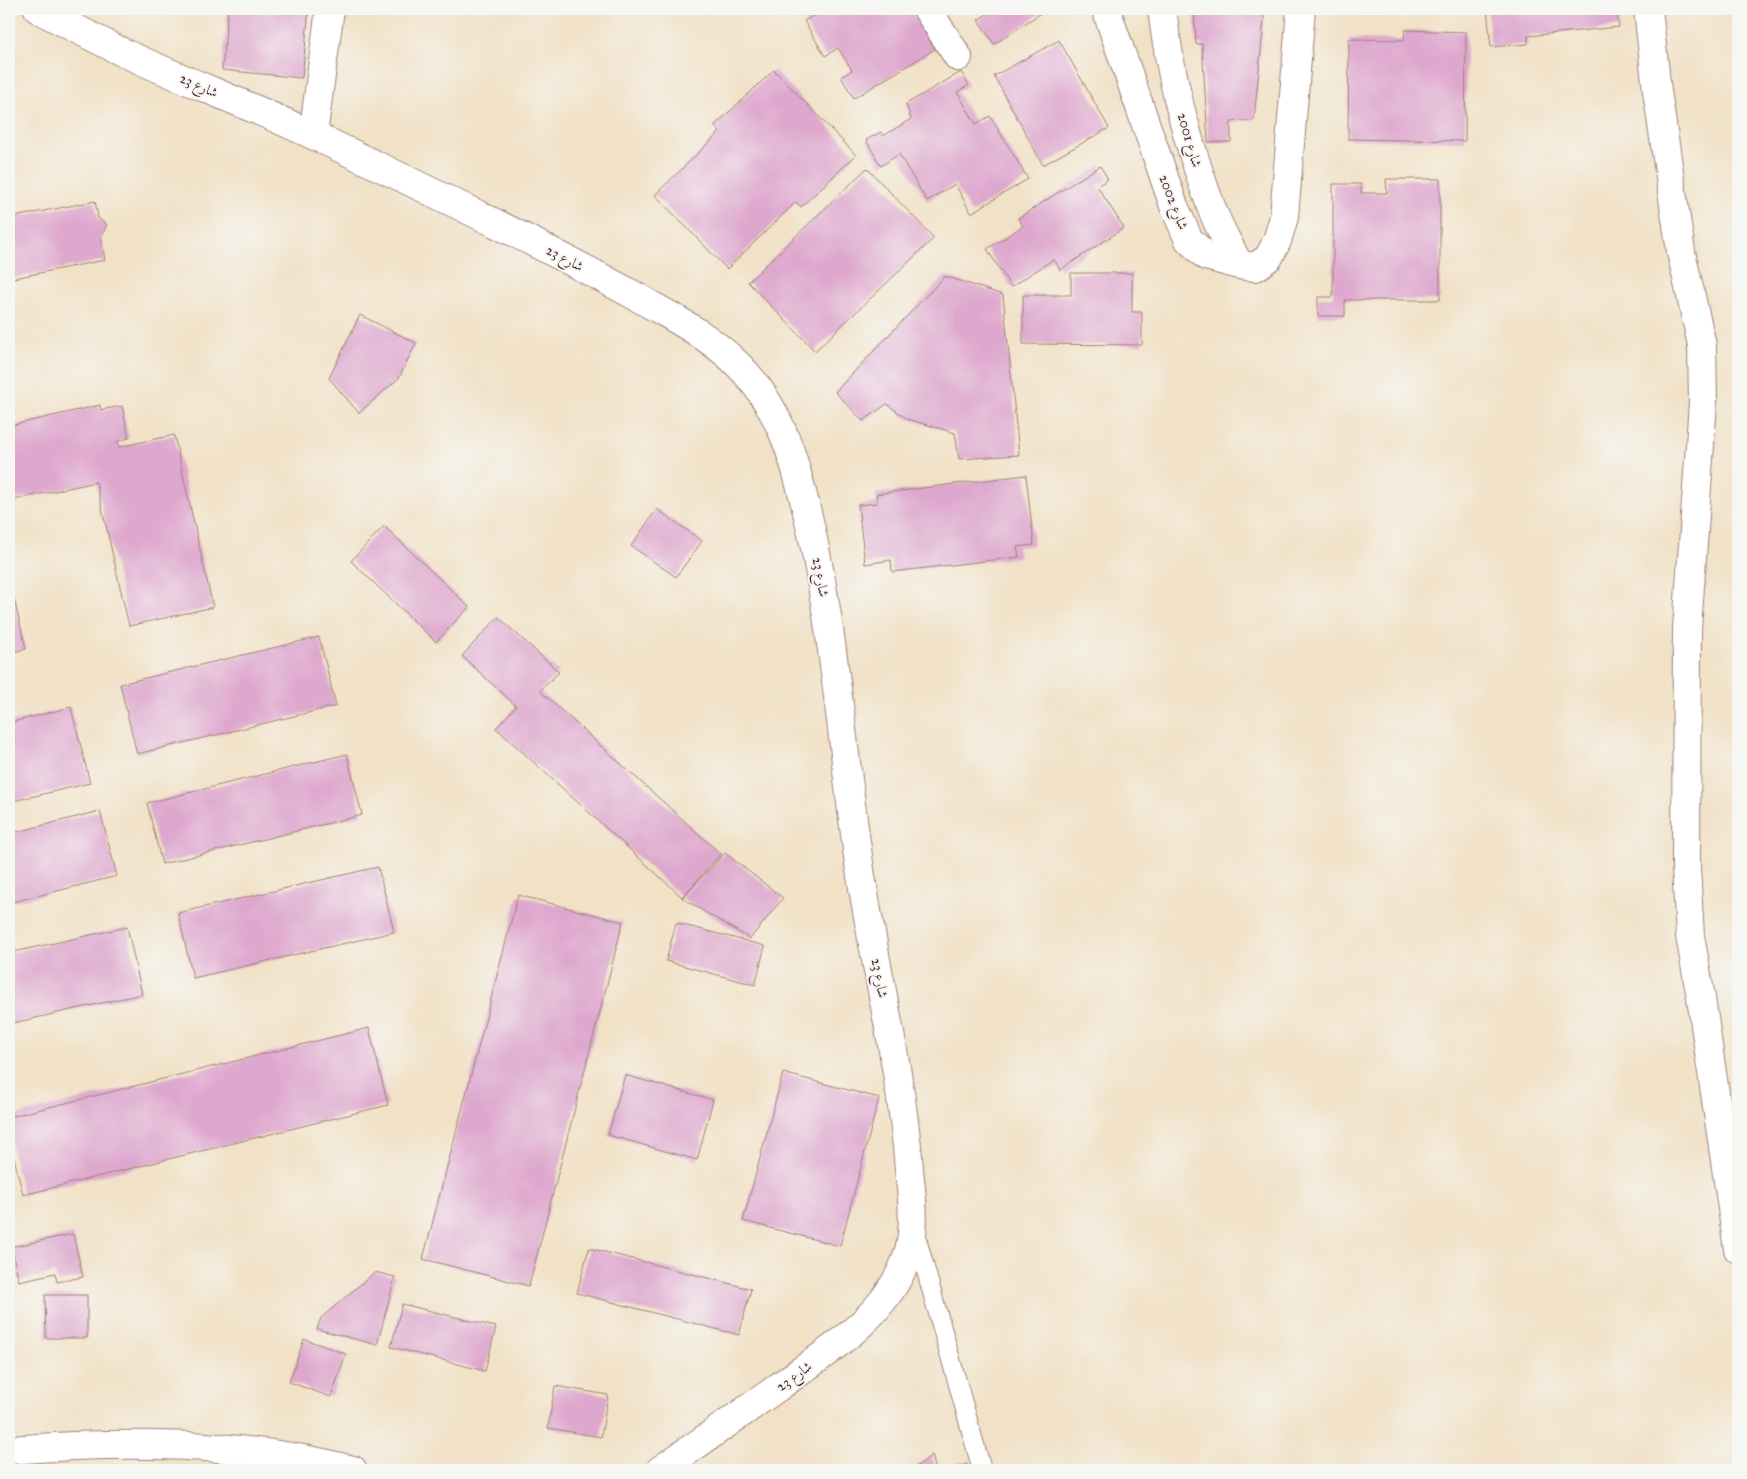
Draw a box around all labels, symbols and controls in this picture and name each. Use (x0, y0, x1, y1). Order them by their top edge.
street label: شارع 23 (176, 70, 220, 104)
street label: شارع 2001 (1171, 111, 1205, 170)
street label: شارع 2002 (1153, 172, 1192, 233)
street label: شارع 23 (542, 242, 586, 278)
street label: شارع 23 (806, 556, 832, 599)
street label: شارع 23 (865, 957, 891, 1000)
street label: شارع 23 (773, 1358, 817, 1397)

